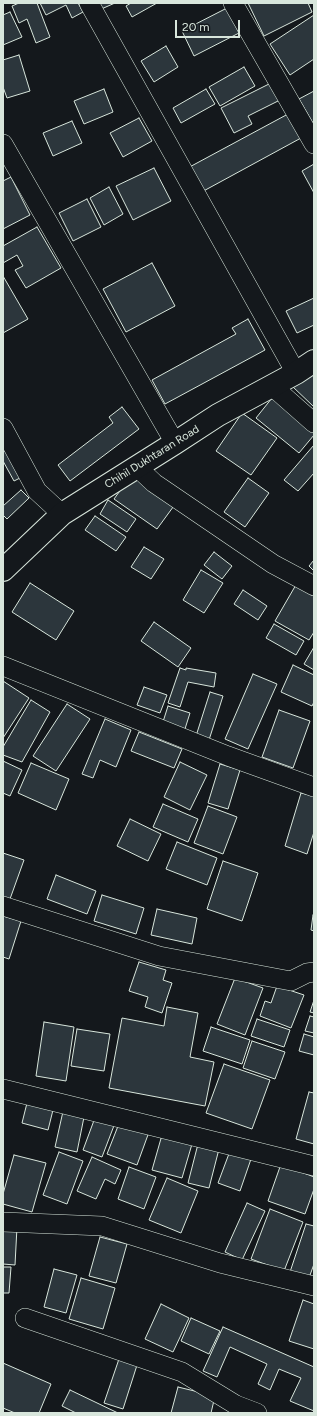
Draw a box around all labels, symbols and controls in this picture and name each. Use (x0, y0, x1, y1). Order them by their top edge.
scale bar (177, 12, 242, 38)
text: 20 m (182, 20, 210, 34)
street label: Chihil Dukhtaran Road (102, 423, 202, 491)

